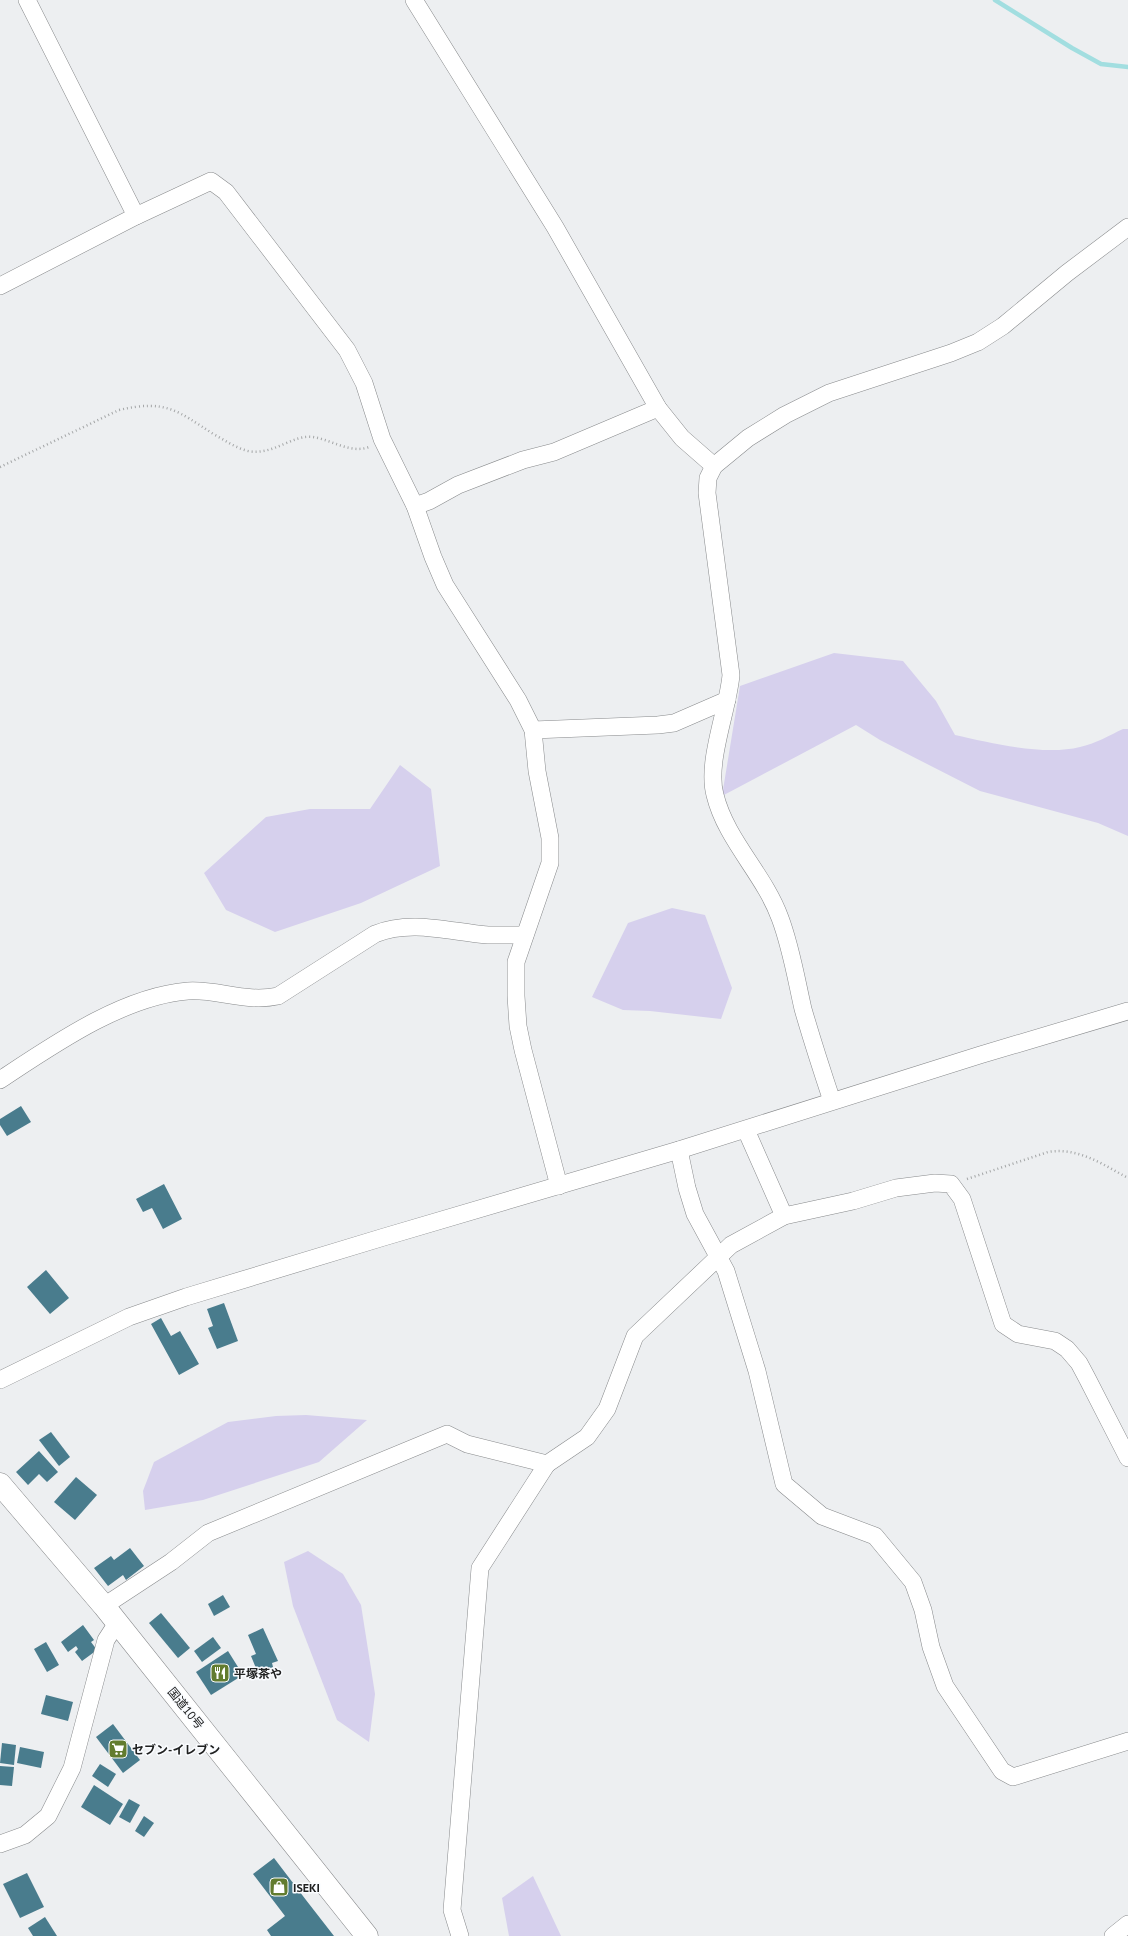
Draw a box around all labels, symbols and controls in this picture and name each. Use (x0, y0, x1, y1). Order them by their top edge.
restaurant icon: 平塚茶や (209, 1662, 231, 1684)
place label: 平塚茶や (234, 1666, 282, 1681)
street label: 国道10号 (165, 1684, 207, 1732)
supermarket icon: セブン-イレブン (107, 1738, 129, 1760)
place label: セブン-イレブン (132, 1742, 220, 1757)
shop icon: ISEKI (268, 1876, 290, 1898)
place label: ISEKI (293, 1880, 320, 1895)

